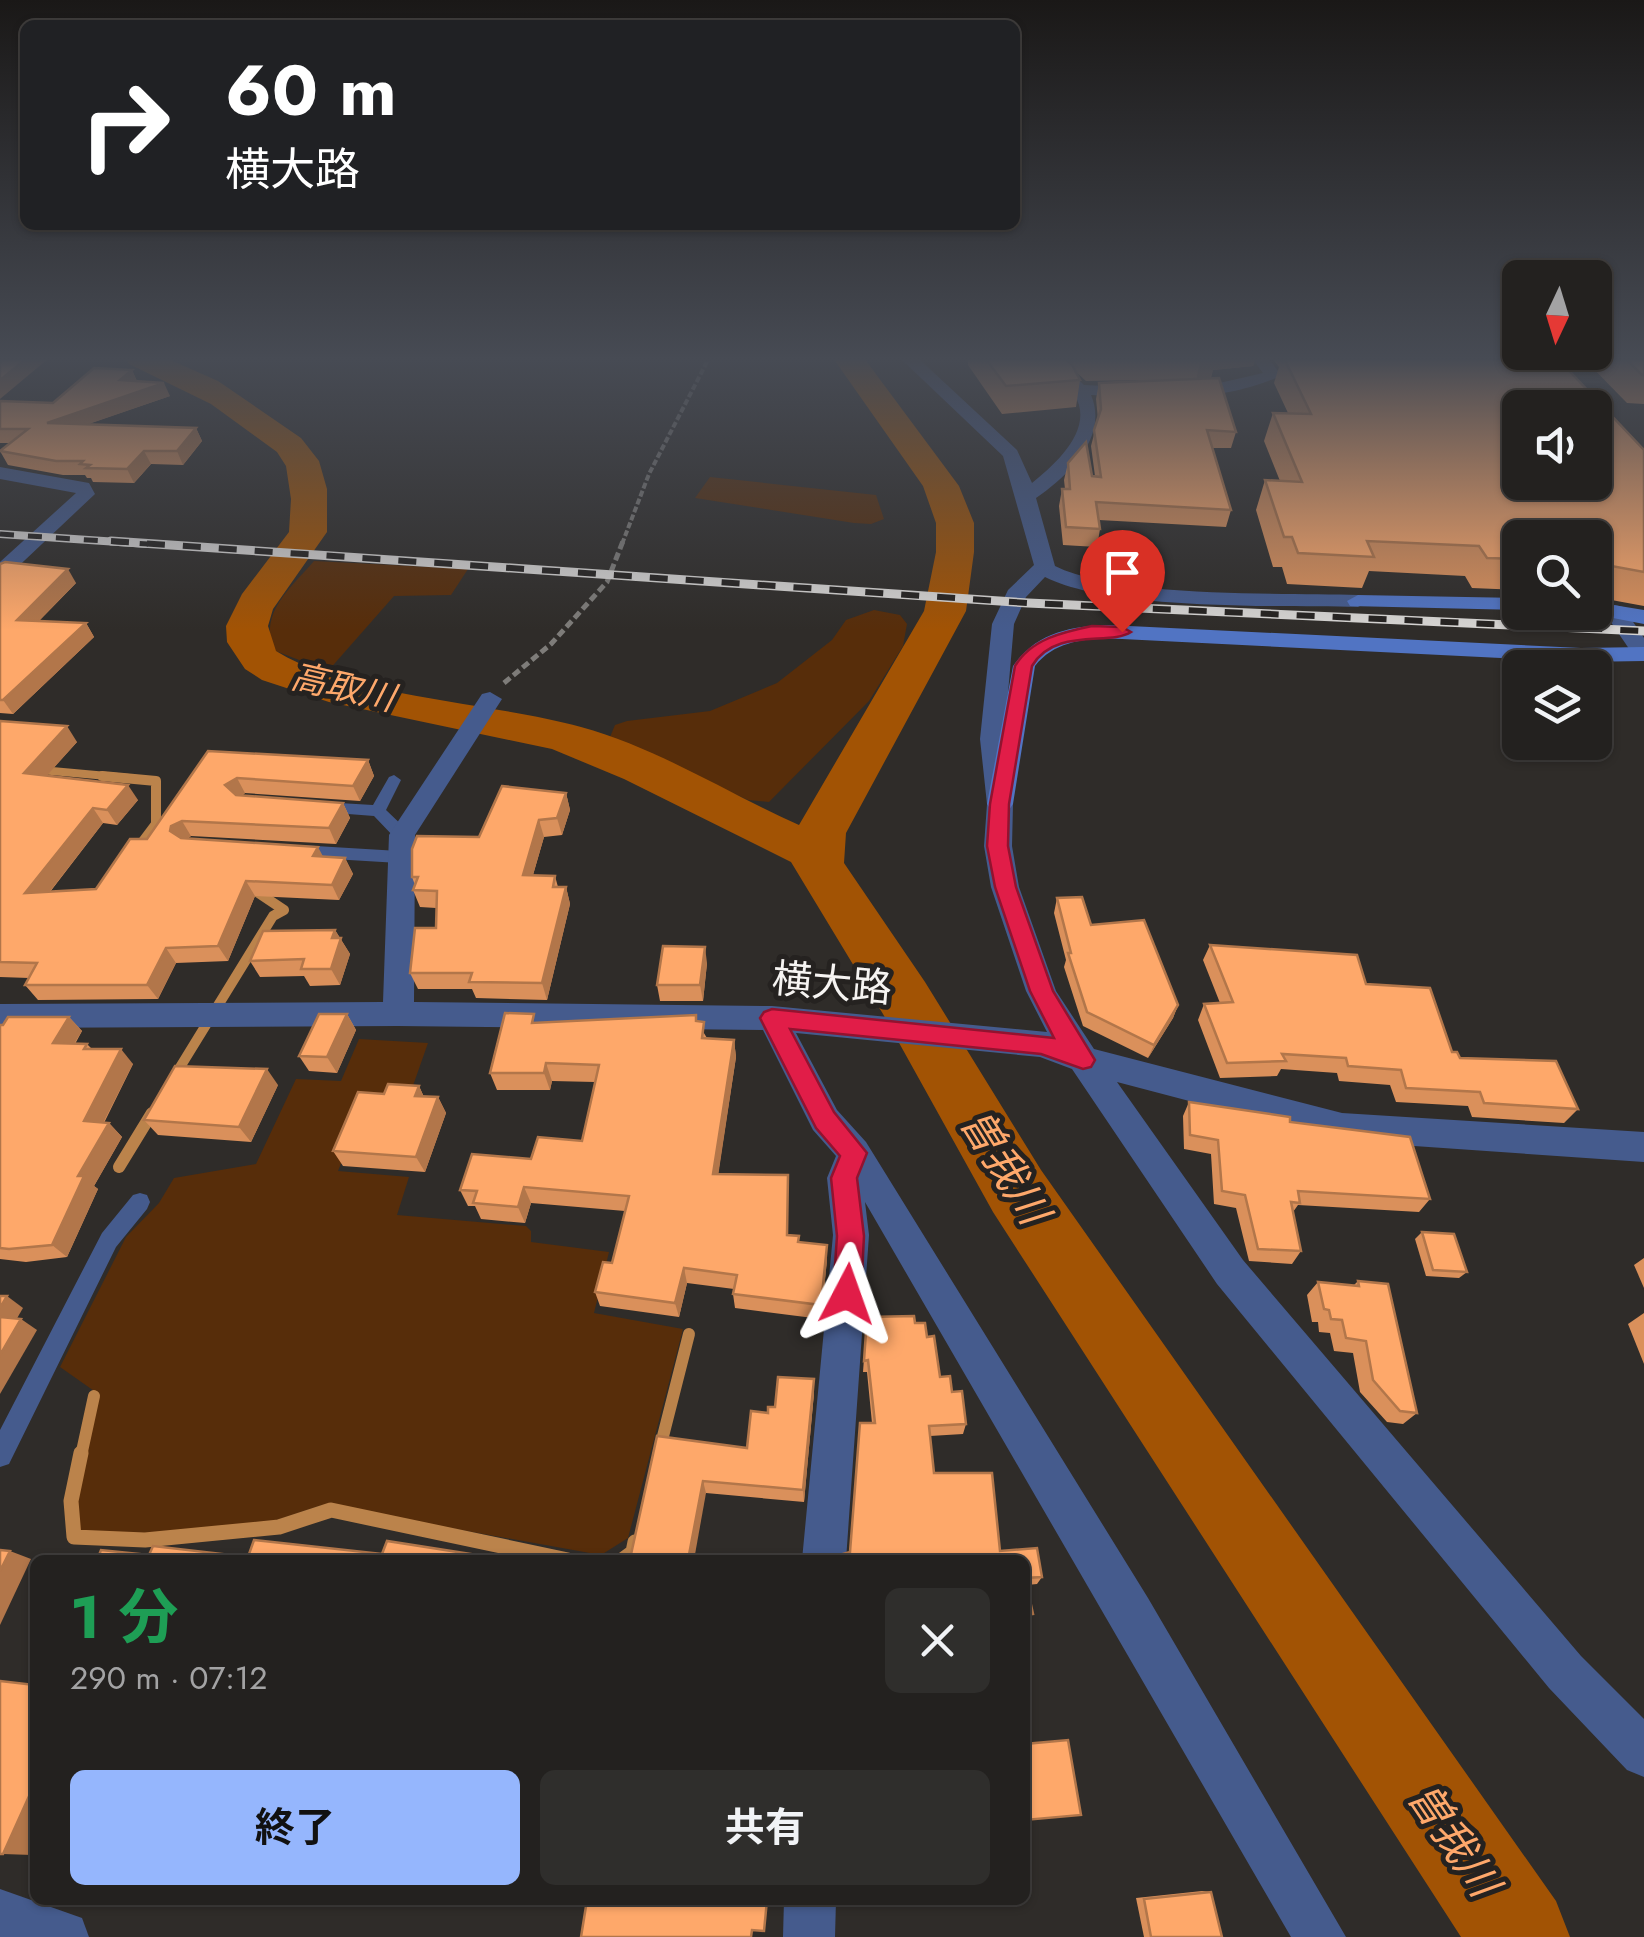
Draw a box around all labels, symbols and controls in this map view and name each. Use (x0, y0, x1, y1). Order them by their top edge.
text: 60 m (225, 40, 397, 141)
icon: right (60, 60, 190, 190)
text: 横大路 (225, 137, 360, 202)
north arrow (1502, 260, 1612, 370)
map controls (1502, 260, 1612, 760)
button: sound (1502, 390, 1612, 500)
button: search (1502, 520, 1612, 630)
pin (1080, 530, 1165, 633)
icon: arrive (1095, 545, 1150, 600)
button: layers (1502, 650, 1612, 760)
water label: 高取川 (286, 651, 404, 724)
street label: 横大路 (770, 949, 894, 1017)
water label: 曽我川 (945, 1097, 1066, 1239)
position arrow (795, 1242, 899, 1346)
text: 1 分 (70, 1574, 179, 1661)
button: close (885, 1588, 990, 1693)
text: 290 m · 07:12 (70, 1655, 267, 1701)
button: 終了 (70, 1770, 520, 1885)
button: 共有 (540, 1770, 990, 1885)
water label: 曽我川 (1393, 1770, 1516, 1912)

